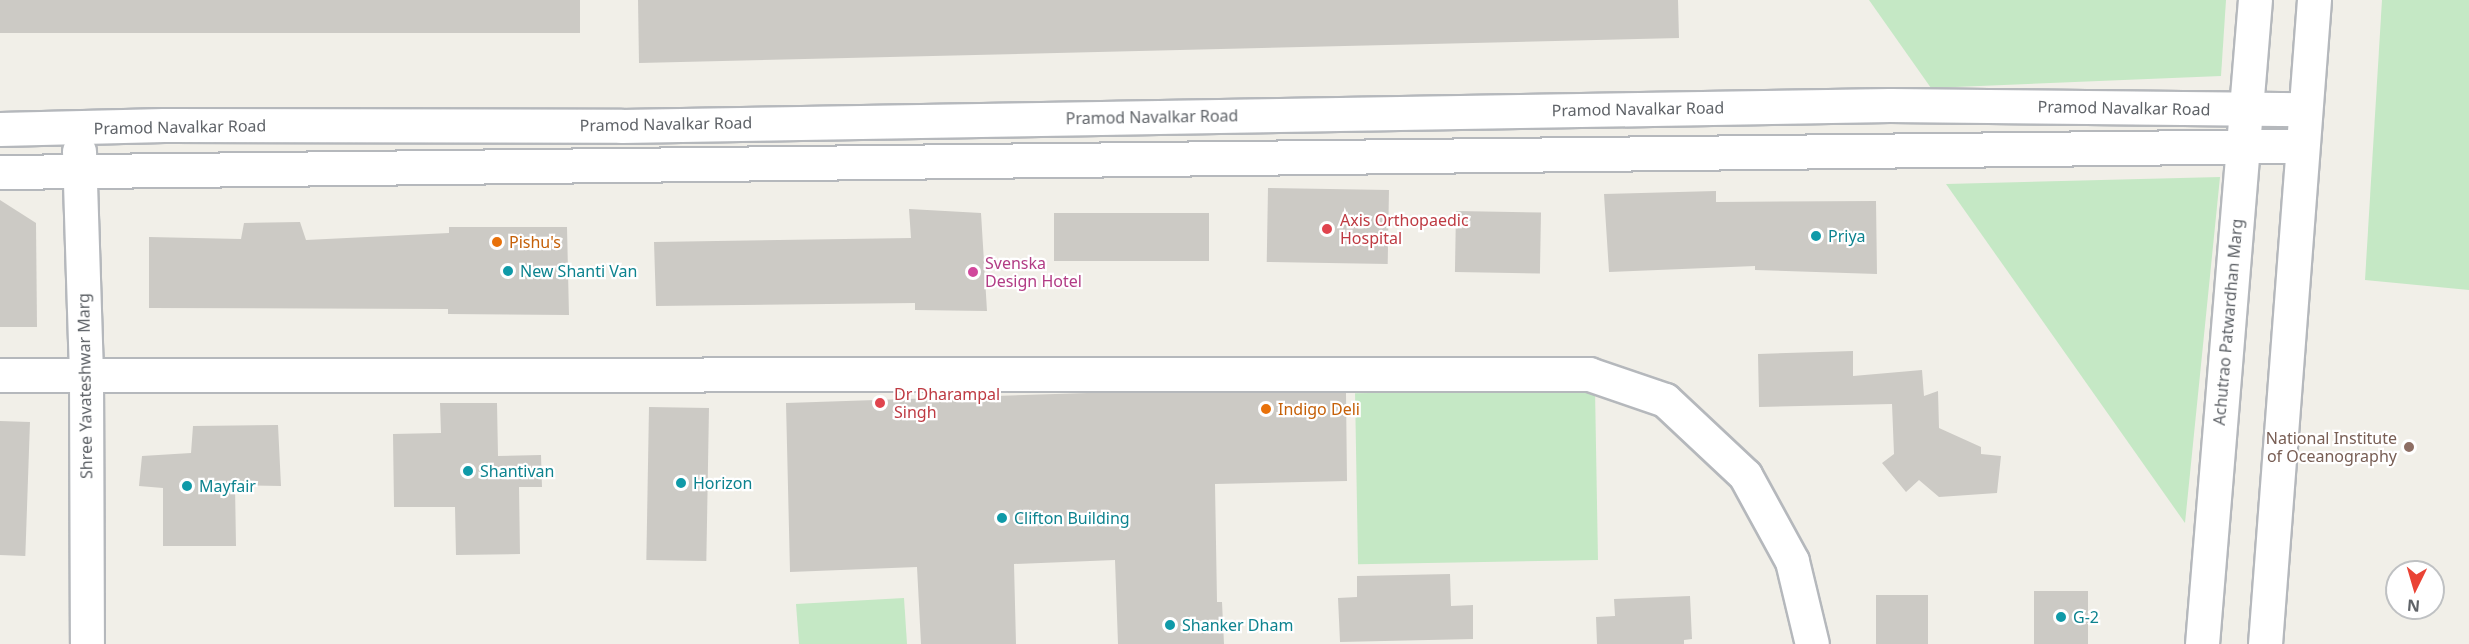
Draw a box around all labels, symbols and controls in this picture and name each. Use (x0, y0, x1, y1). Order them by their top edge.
street label: Pramod Navalkar Road (2038, 97, 2210, 119)
street label: Pramod Navalkar Road (1552, 98, 1724, 120)
street label: Pramod Navalkar Road (1066, 106, 1238, 128)
street label: Pramod Navalkar Road (580, 113, 752, 135)
street label: Pramod Navalkar Road (94, 116, 266, 138)
place label: Axis Orthopaedic Hospital (1340, 210, 1469, 248)
street label: Achutrao Patwardhan Marg (2209, 218, 2247, 426)
marker: Axis Orthopaedic Hospital (1318, 220, 1336, 238)
place label: Priya (1828, 226, 1866, 246)
marker: Priya (1809, 229, 1823, 243)
place label: Pishu's (509, 232, 561, 252)
marker: Pishu's (490, 235, 504, 249)
place label: Svenska Design Hotel (985, 253, 1082, 291)
place label: New Shanti Van (520, 261, 637, 281)
marker: New Shanti Van (501, 264, 515, 278)
marker: Svenska Design Hotel (966, 265, 980, 279)
street label: Shree Yavateshwar Marg (74, 293, 96, 479)
place label: Dr Dharampal Singh (894, 384, 1000, 422)
marker: Dr Dharampal Singh (871, 394, 889, 412)
place label: Indigo Deli (1278, 399, 1360, 419)
marker: Indigo Deli (1259, 402, 1273, 416)
place label: National Institute of Oceanography (2266, 428, 2397, 466)
marker: National Institute of Oceanography (2402, 440, 2416, 454)
place label: Shantivan (480, 461, 554, 481)
marker: Shantivan (461, 464, 475, 478)
place label: Horizon (693, 473, 752, 493)
place label: Mayfair (199, 476, 256, 496)
marker: Horizon (674, 476, 688, 490)
marker: Mayfair (180, 479, 194, 493)
place label: Clifton Building (1014, 508, 1130, 528)
marker: Clifton Building (995, 511, 1009, 525)
north arrow (2385, 560, 2445, 620)
text: N (2406, 594, 2421, 617)
place label: G-2 (2073, 607, 2099, 627)
marker: G-2 (2054, 610, 2068, 624)
place label: Shanker Dham (1182, 615, 1293, 635)
marker: Shanker Dham (1163, 618, 1177, 632)

